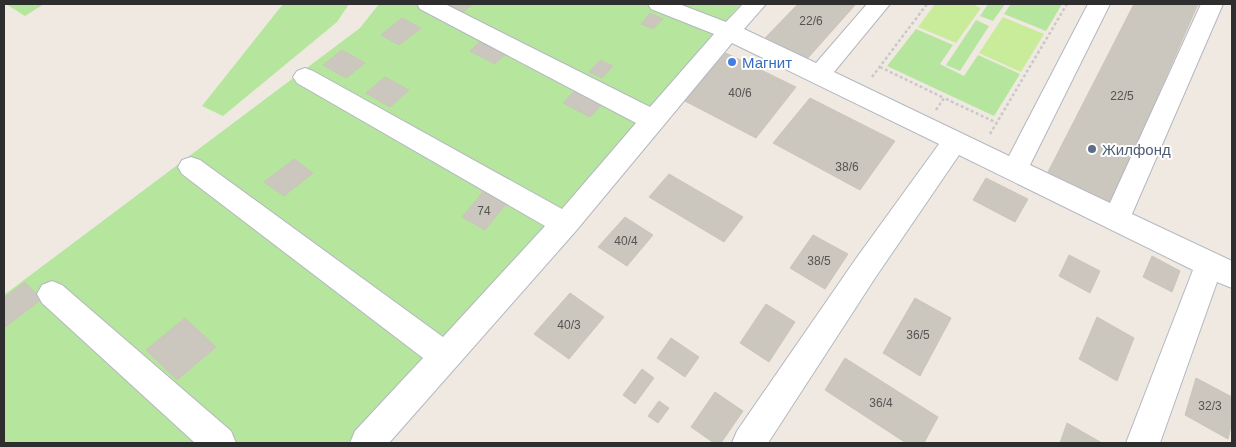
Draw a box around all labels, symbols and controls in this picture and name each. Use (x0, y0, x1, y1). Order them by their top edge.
house number: 22/6 (799, 14, 823, 28)
place label: Магнит (742, 54, 792, 71)
marker: Магнит (726, 56, 738, 68)
house number: 40/6 (728, 86, 752, 100)
house number: 22/5 (1110, 89, 1134, 103)
place label: Жилфонд (1102, 141, 1171, 158)
marker: Жилфонд (1086, 143, 1098, 155)
house number: 38/6 (835, 160, 859, 174)
house number: 74 (477, 204, 491, 218)
house number: 40/4 (614, 234, 638, 248)
house number: 38/5 (807, 254, 831, 268)
house number: 40/3 (557, 318, 581, 332)
house number: 36/5 (906, 328, 930, 342)
house number: 36/4 (869, 396, 893, 410)
house number: 32/3 (1198, 399, 1222, 413)

